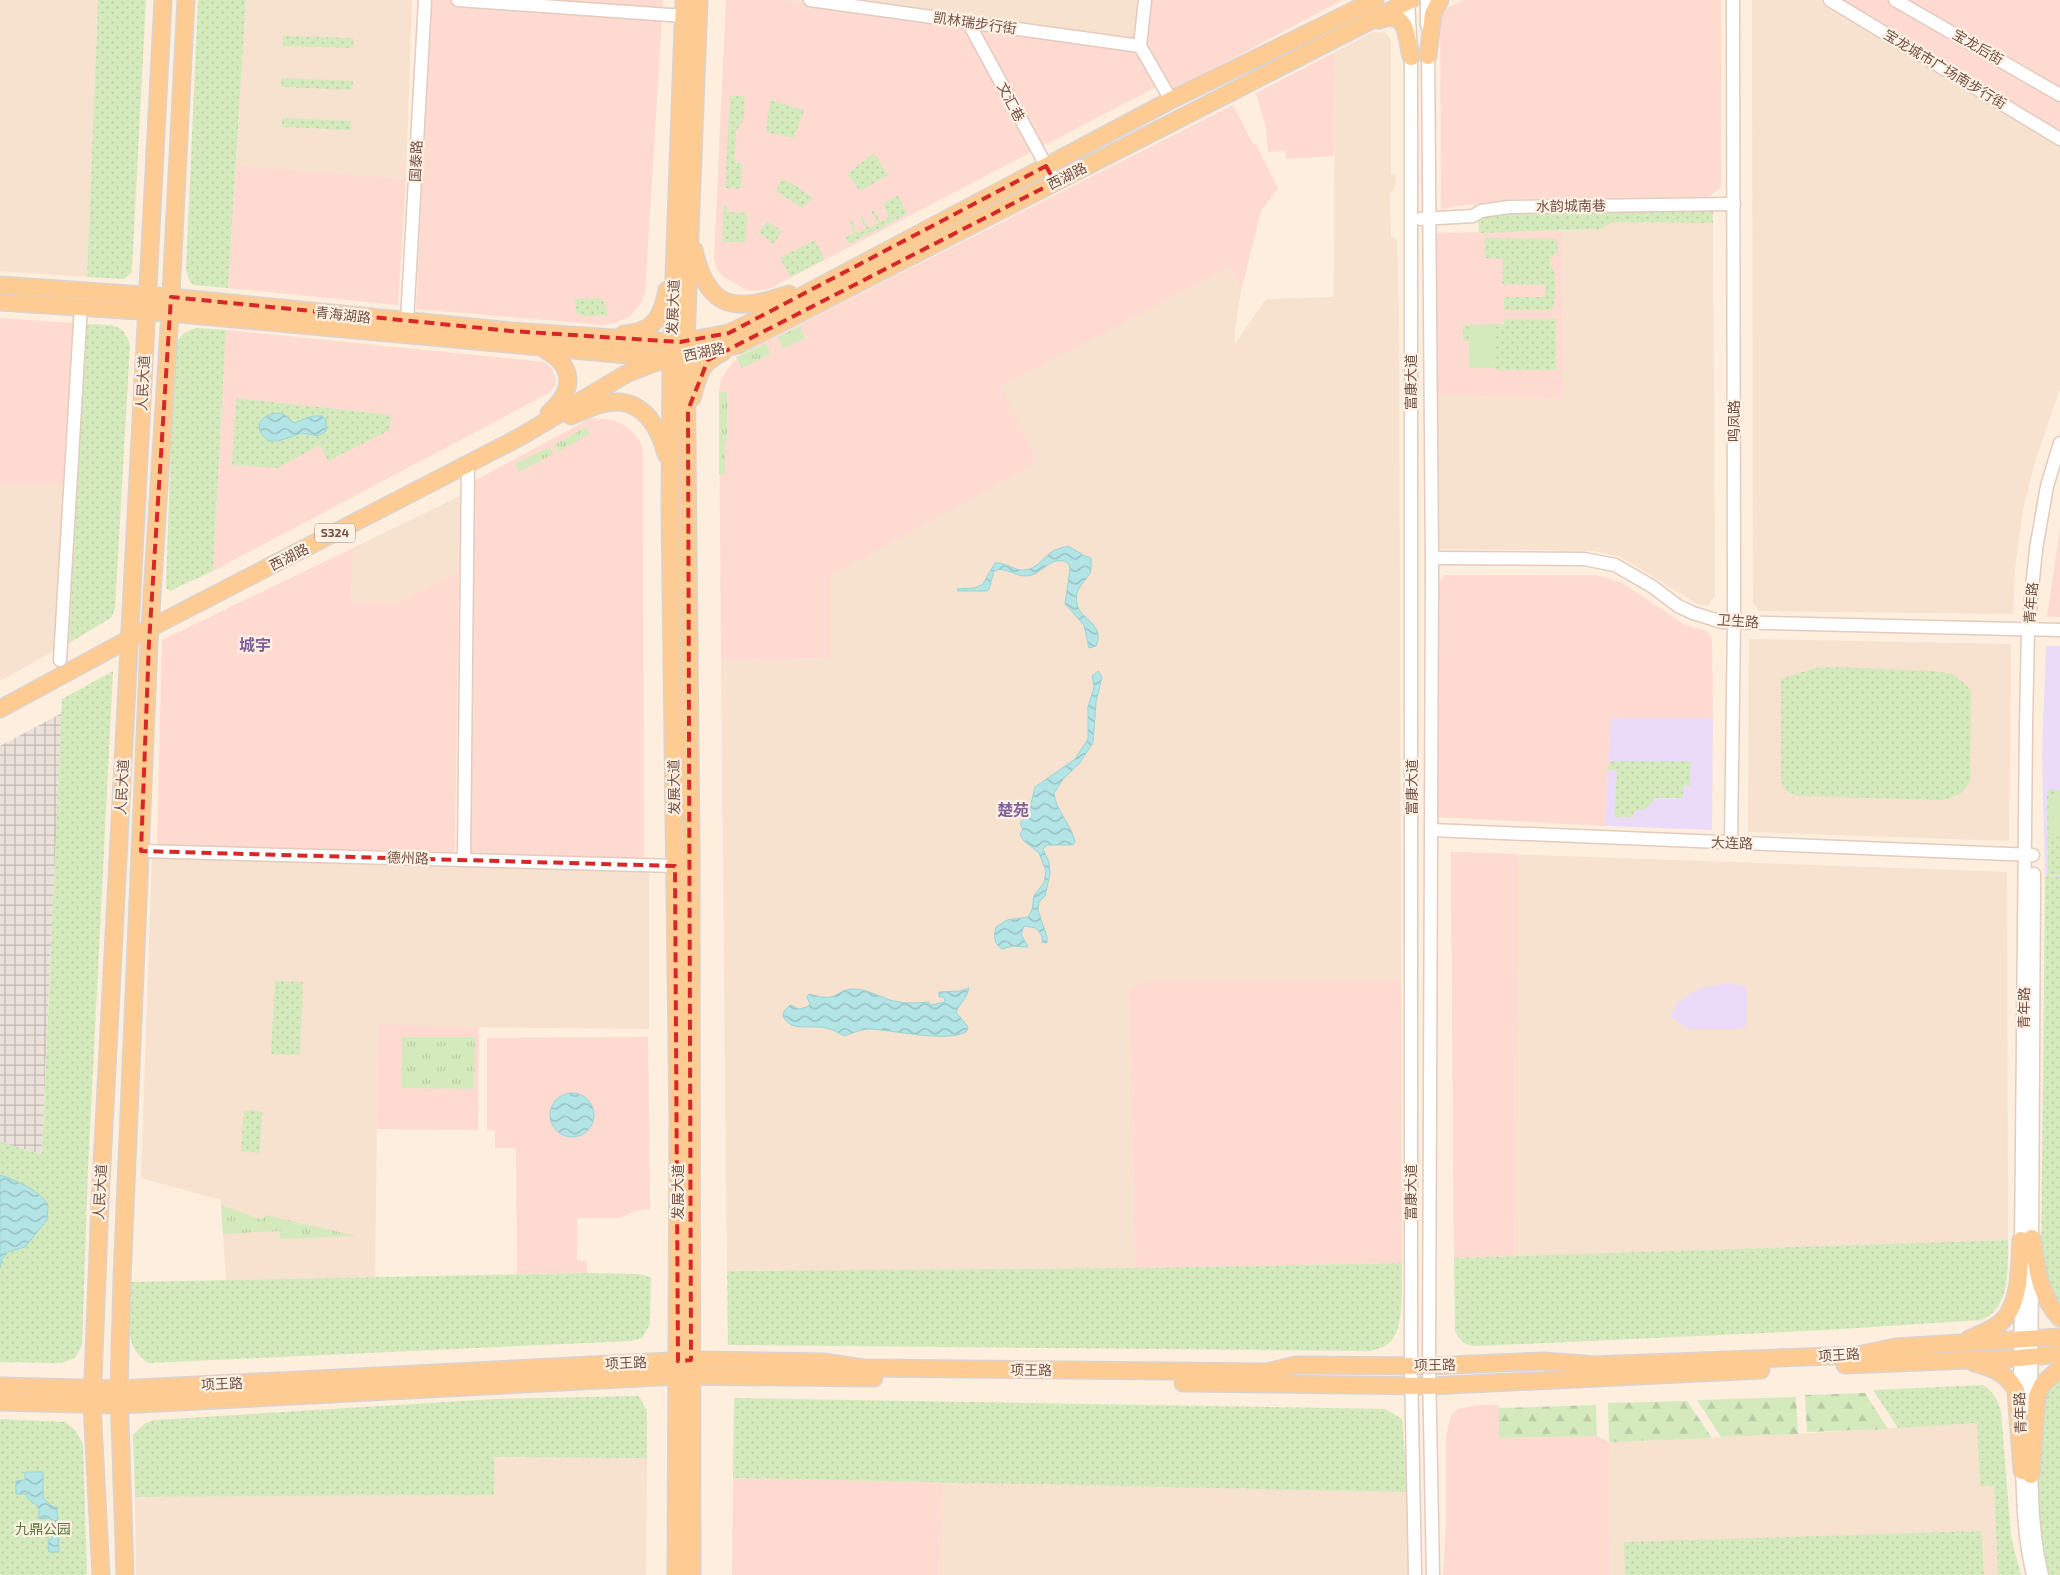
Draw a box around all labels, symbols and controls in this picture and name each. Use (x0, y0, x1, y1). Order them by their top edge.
street label: 凯林瑞步行街 (932, 8, 1018, 37)
street label: 宝龙城市广场南步行街 (1881, 25, 2010, 112)
street label: 宝龙后街 (1950, 25, 2007, 68)
street label: 文汇巷 (994, 79, 1029, 124)
street label: 国泰路 (406, 140, 425, 182)
street label: 西湖路 (1044, 158, 1089, 193)
street label: 水韵城南巷 (1536, 196, 1606, 215)
street label: 发展大道 (663, 279, 682, 335)
street label: 青海湖路 (314, 303, 372, 326)
street label: 西湖路 (682, 339, 726, 364)
street label: 富康大道 (1402, 354, 1419, 410)
street label: 人民大道 (133, 355, 152, 411)
street label: 鸣凤路 (1725, 400, 1742, 442)
road number: S324 (315, 524, 355, 542)
street label: 西湖路 (266, 539, 311, 574)
street label: 青年路 (2020, 581, 2041, 625)
street label: 卫生路 (1716, 611, 1760, 630)
district label: 城宇 (239, 635, 271, 654)
street label: 人民大道 (112, 759, 131, 815)
street label: 发展大道 (665, 759, 682, 815)
street label: 富康大道 (1403, 759, 1420, 815)
district label: 楚苑 (997, 800, 1029, 819)
street label: 大连路 (1711, 833, 1753, 852)
street label: 德州路 (387, 848, 429, 867)
street label: 青年路 (2015, 987, 2032, 1029)
street label: 人民大道 (90, 1164, 109, 1220)
street label: 发展大道 (669, 1164, 686, 1220)
street label: 富康大道 (1402, 1164, 1419, 1220)
street label: 项王路 (1817, 1345, 1861, 1364)
street label: 项王路 (605, 1353, 647, 1372)
street label: 项王路 (1414, 1356, 1456, 1373)
street label: 项王路 (1010, 1361, 1052, 1378)
street label: 项王路 (201, 1374, 243, 1393)
street label: 青年路 (2010, 1392, 2029, 1434)
park label: 九鼎公园 (15, 1520, 71, 1537)

